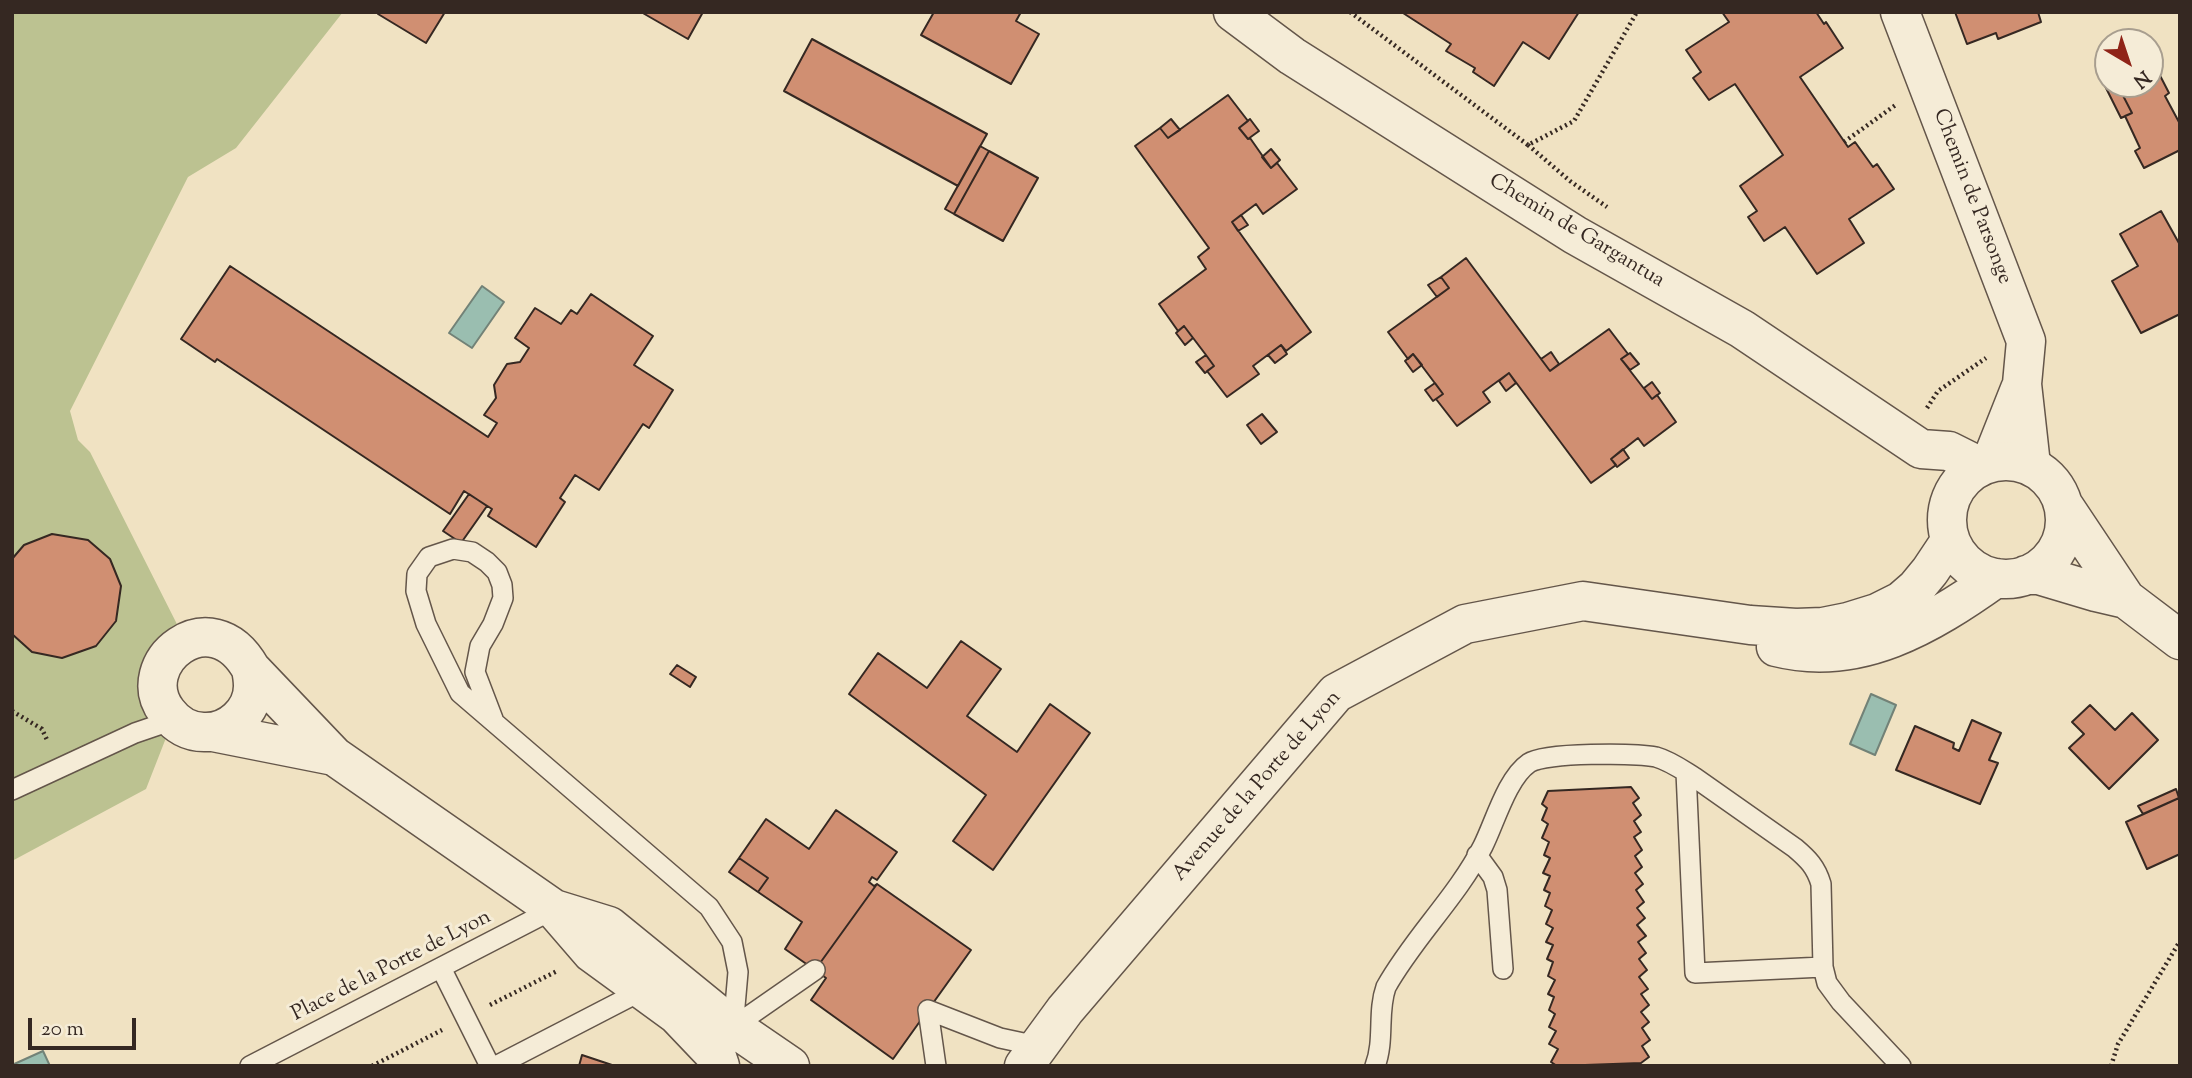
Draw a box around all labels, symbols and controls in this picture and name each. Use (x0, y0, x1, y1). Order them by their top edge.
north arrow (2094, 28, 2164, 98)
text: N (2127, 63, 2156, 93)
street label: Chemin de Parsonge (1926, 106, 2016, 288)
street label: Chemin de Gargantua (1484, 170, 1668, 294)
street label: Avenue de la Porte de Lyon (1168, 687, 1348, 887)
street label: Place de la Porte de Lyon (288, 906, 496, 1028)
scale bar (32, 1004, 140, 1048)
text: 20 m (41, 1015, 84, 1045)

